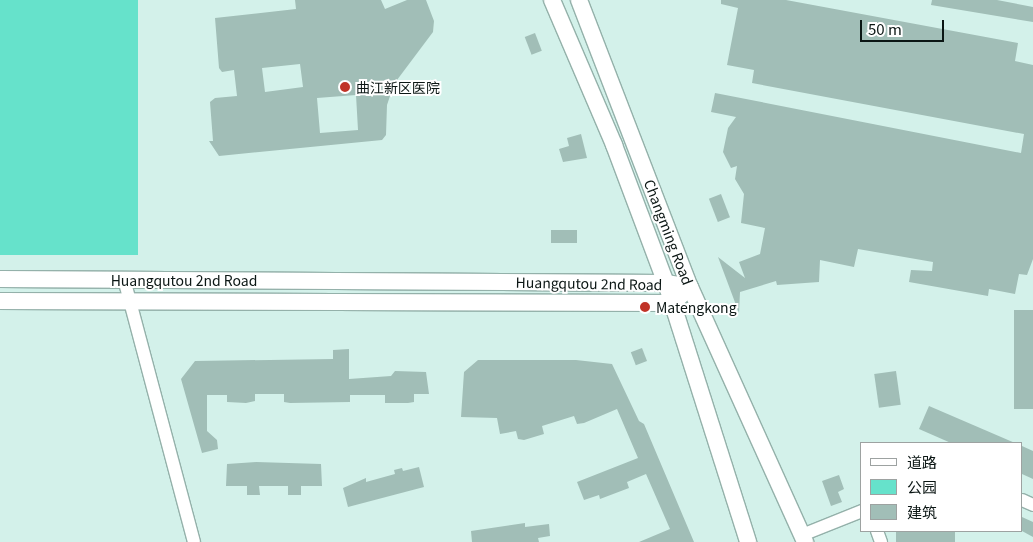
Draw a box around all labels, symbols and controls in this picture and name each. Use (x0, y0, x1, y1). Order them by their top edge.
scale bar (863, 10, 947, 42)
text: 50 m (868, 18, 902, 39)
place label: 曲江新区医院 (356, 79, 440, 95)
marker: 曲江新区医院 (338, 80, 352, 94)
street label: Changming Road (641, 177, 697, 287)
street label: Huangqutou 2nd Road (111, 272, 257, 288)
street label: Huangqutou 2nd Road (516, 273, 662, 293)
place label: Matengkong (656, 299, 737, 315)
marker: Matengkong (638, 300, 652, 314)
legend (860, 442, 1023, 532)
text: 道路 (907, 451, 937, 472)
text: 公园 (907, 476, 937, 497)
text: 建筑 (907, 501, 937, 522)

